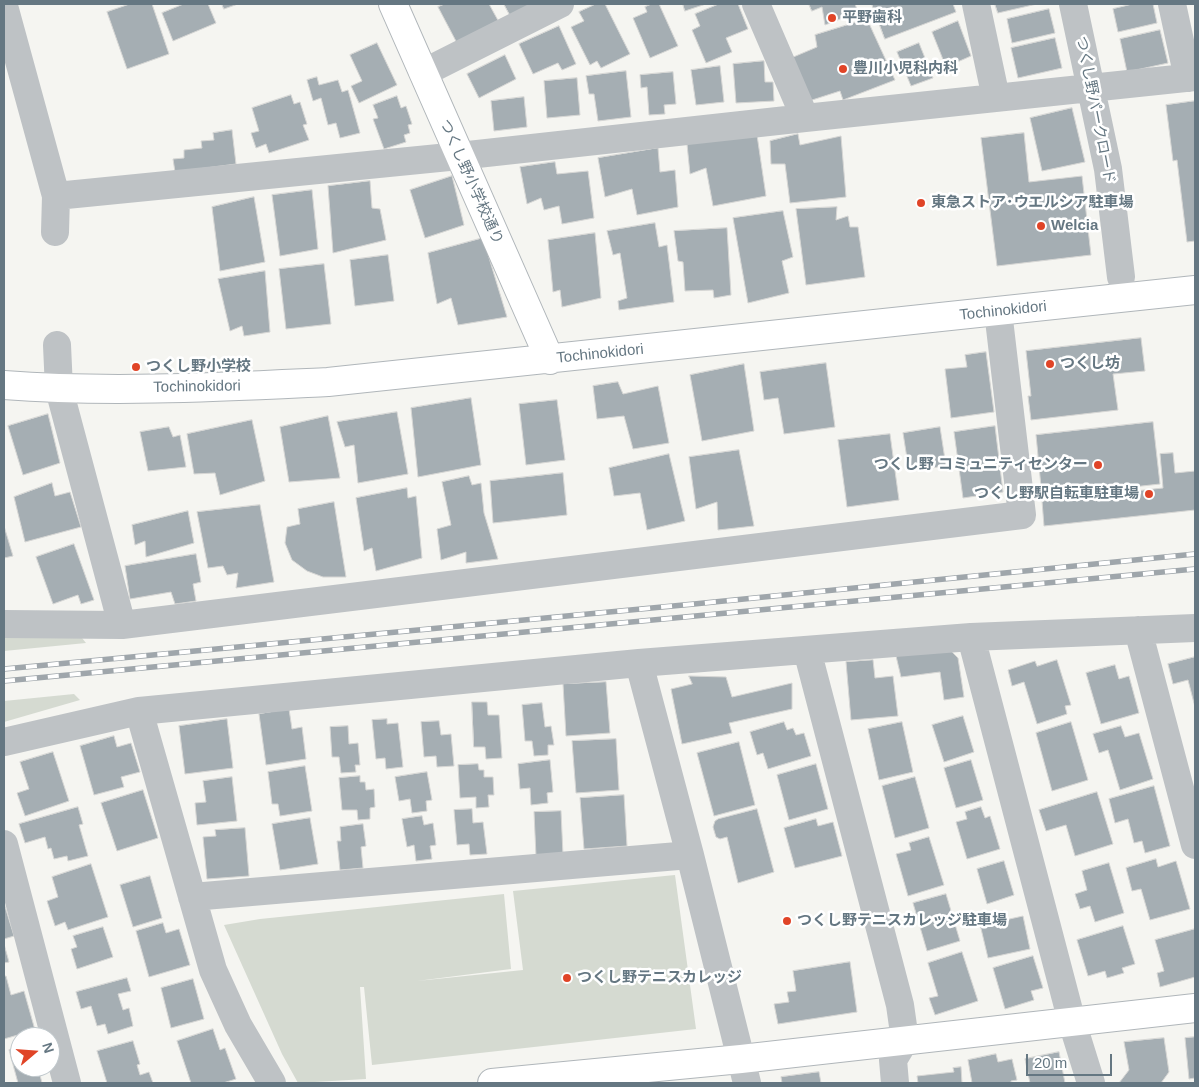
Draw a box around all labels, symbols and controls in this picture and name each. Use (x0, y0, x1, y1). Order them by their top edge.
place label: 平野歯科 (842, 9, 902, 27)
marker: 平野歯科 (826, 12, 838, 24)
street label: つくし野パークロード (1072, 35, 1118, 185)
place label: 豊川小児科内科 (853, 60, 958, 78)
marker: 豊川小児科内科 (837, 63, 849, 75)
street label: つくし野小学校通り (435, 117, 507, 247)
place label: 東急ストア･ウエルシア駐車場 (931, 194, 1133, 212)
marker: 東急ストア･ウエルシア駐車場 (915, 197, 927, 209)
place label: Welcia (1051, 217, 1098, 235)
marker: Welcia (1035, 220, 1047, 232)
street label: Tochinokidori (959, 297, 1047, 325)
street label: Tochinokidori (556, 340, 644, 368)
place label: つくし坊 (1060, 355, 1120, 373)
place label: つくし野小学校 (146, 358, 251, 376)
marker: つくし坊 (1044, 358, 1056, 370)
marker: つくし野小学校 (130, 361, 142, 373)
street label: Tochinokidori (153, 377, 241, 397)
place label: つくし野 コミュニティセンター (874, 456, 1088, 474)
marker: つくし野 コミュニティセンター (1092, 459, 1104, 471)
place label: つくし野駅自転車駐車場 (974, 485, 1139, 503)
marker: つくし野駅自転車駐車場 (1143, 488, 1155, 500)
place label: つくし野テニスカレッジ駐車場 (797, 912, 1007, 930)
marker: つくし野テニスカレッジ駐車場 (781, 915, 793, 927)
place label: つくし野テニスカレッジ (577, 969, 742, 987)
marker: つくし野テニスカレッジ (561, 972, 573, 984)
north arrow (10, 1027, 60, 1077)
text: N (39, 1040, 57, 1055)
scale bar (1029, 1044, 1115, 1076)
text: 20 m (1034, 1054, 1067, 1071)

